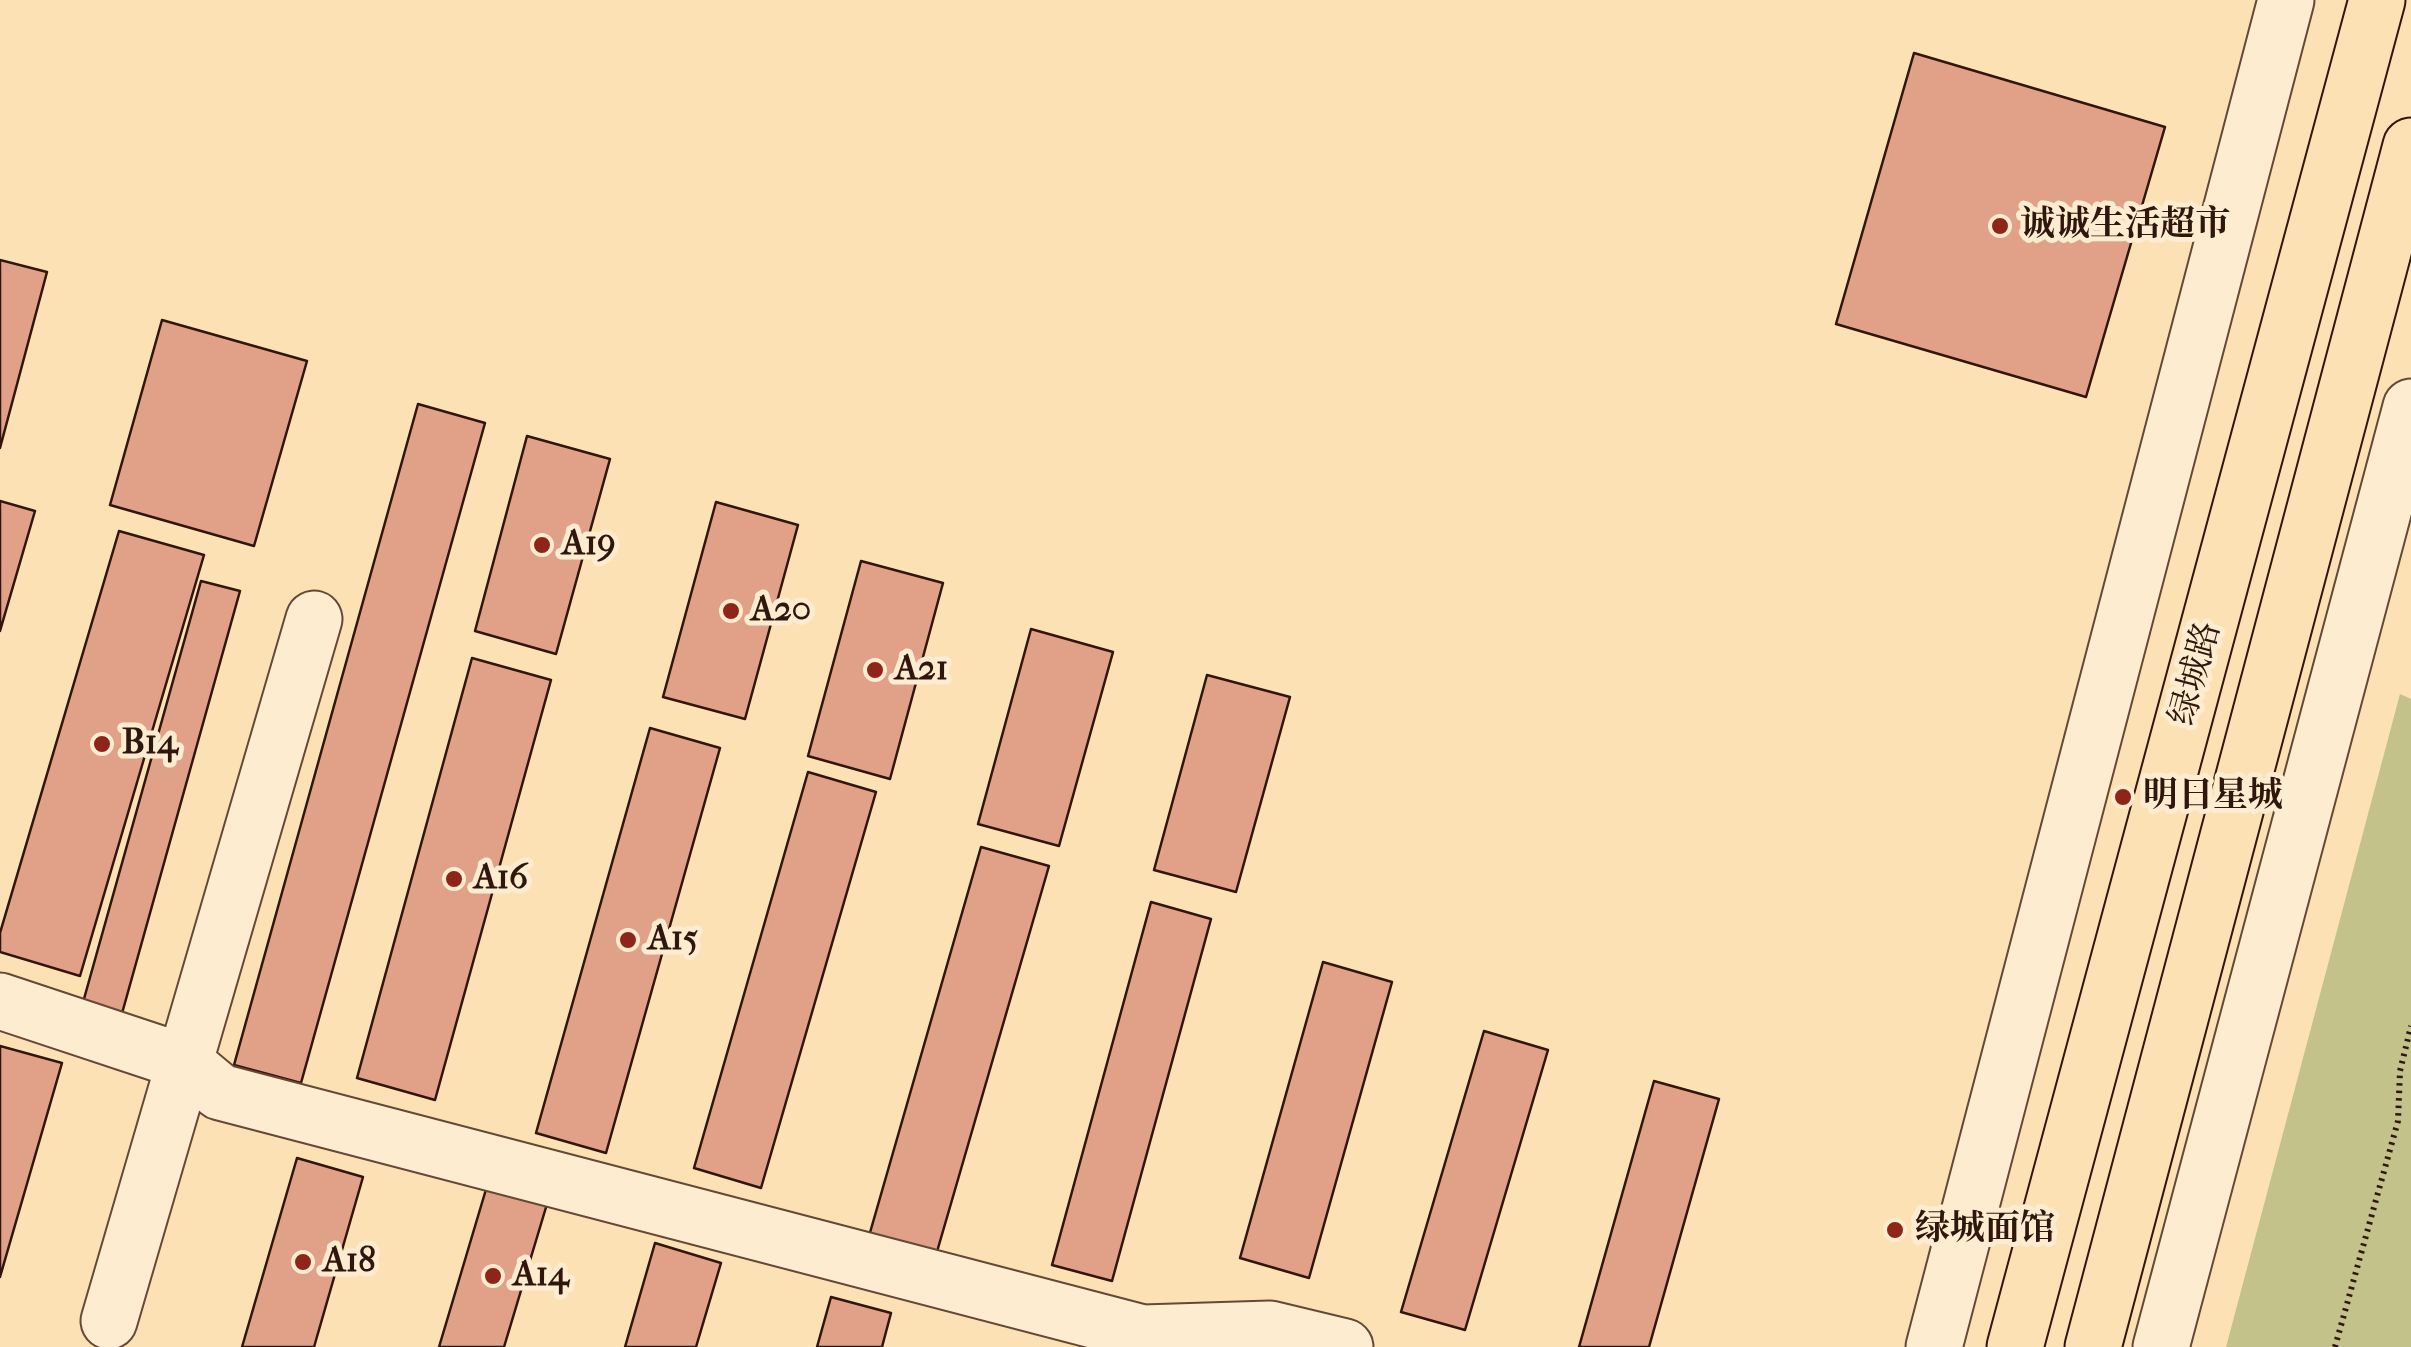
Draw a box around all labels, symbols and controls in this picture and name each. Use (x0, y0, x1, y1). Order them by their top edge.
place label: 诚诚生活超市 (2020, 205, 2230, 247)
marker: 诚诚生活超市 (1989, 215, 2011, 237)
place label: A19 (562, 524, 616, 566)
marker: A19 (531, 534, 553, 556)
place label: A20 (751, 590, 811, 632)
marker: A20 (720, 600, 742, 622)
street label: 绿城路 (2163, 618, 2231, 730)
place label: A21 (895, 649, 948, 691)
marker: A21 (864, 659, 886, 681)
place label: B14 (122, 723, 178, 765)
marker: B14 (91, 733, 113, 755)
place label: 明日星城 (2143, 776, 2283, 818)
marker: 明日星城 (2112, 786, 2134, 808)
place label: A16 (474, 858, 528, 900)
marker: A16 (443, 868, 465, 890)
place label: A15 (648, 919, 698, 961)
marker: A15 (617, 929, 639, 951)
place label: 绿城面馆 (1915, 1209, 2055, 1251)
marker: 绿城面馆 (1884, 1219, 1906, 1241)
place label: A18 (323, 1241, 376, 1283)
marker: A18 (292, 1251, 314, 1273)
place label: A14 (513, 1255, 569, 1297)
marker: A14 (482, 1265, 504, 1287)

